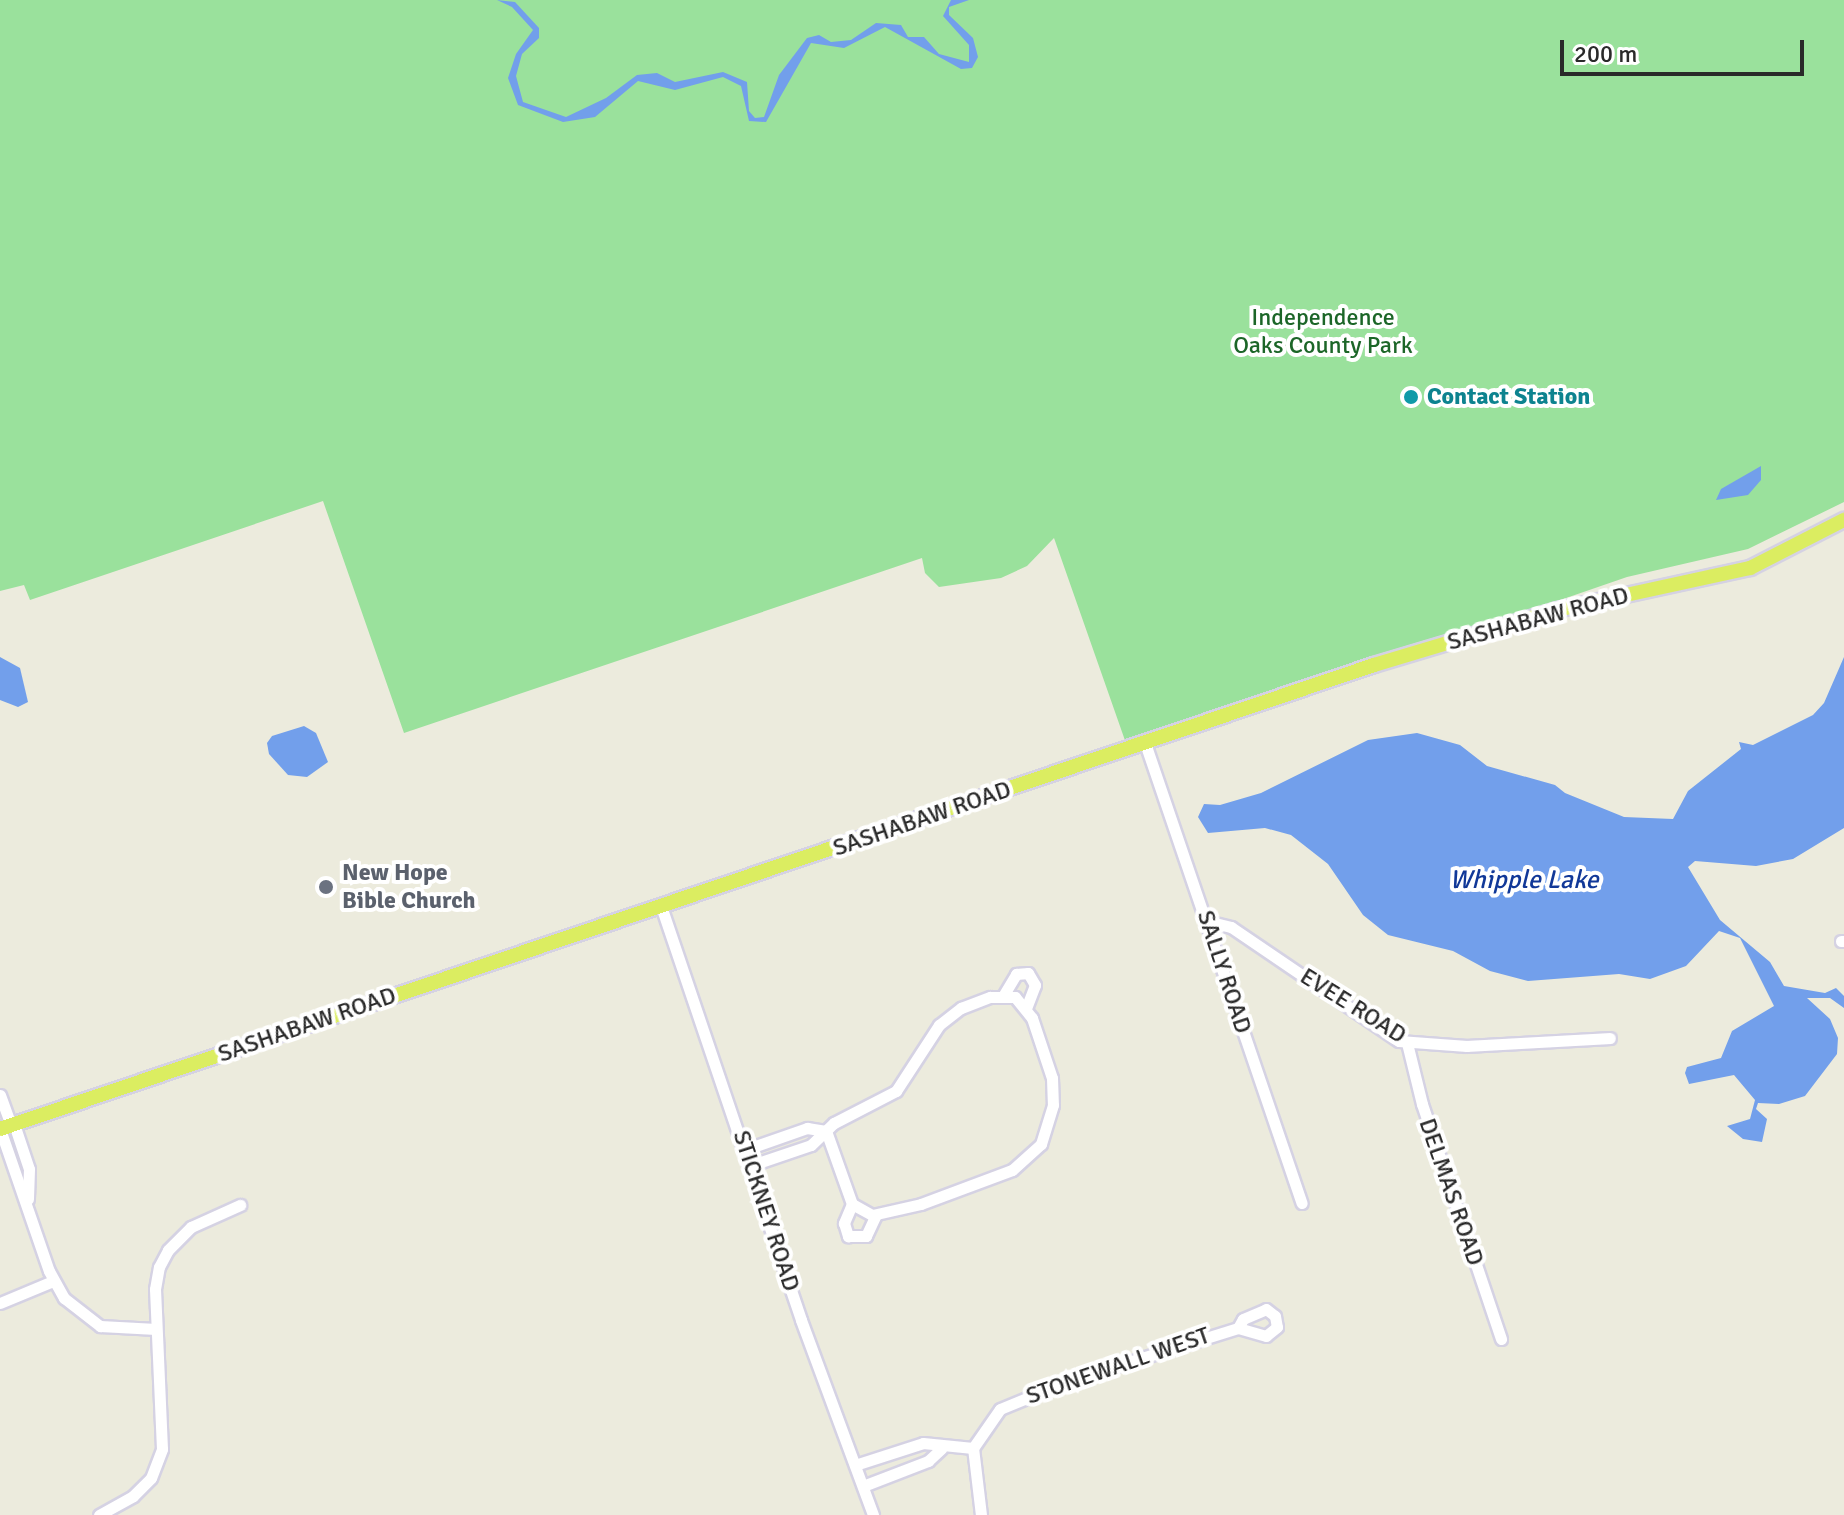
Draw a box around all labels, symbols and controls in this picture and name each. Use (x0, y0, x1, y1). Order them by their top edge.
scale bar (1564, 24, 1808, 74)
text: 200 m (1574, 39, 1637, 69)
park label: Independence Oaks County Park (1233, 304, 1413, 360)
place label: Contact Station (1427, 383, 1590, 411)
marker: Contact Station (1402, 388, 1420, 406)
street label: SASHABAW ROAD (1444, 581, 1632, 657)
street label: SASHABAW ROAD (829, 775, 1015, 863)
place label: New Hope Bible Church (342, 859, 476, 915)
water label: Whipple Lake (1450, 865, 1598, 897)
marker: New Hope Bible Church (317, 878, 335, 896)
street label: SALLY ROAD (1191, 907, 1257, 1037)
street label: EVEE ROAD (1295, 962, 1411, 1050)
street label: SASHABAW ROAD (214, 981, 400, 1069)
street label: DELMAS ROAD (1412, 1115, 1490, 1269)
street label: STICKNEY ROAD (726, 1127, 806, 1295)
street label: STONEWALL WEST (1022, 1321, 1214, 1411)

